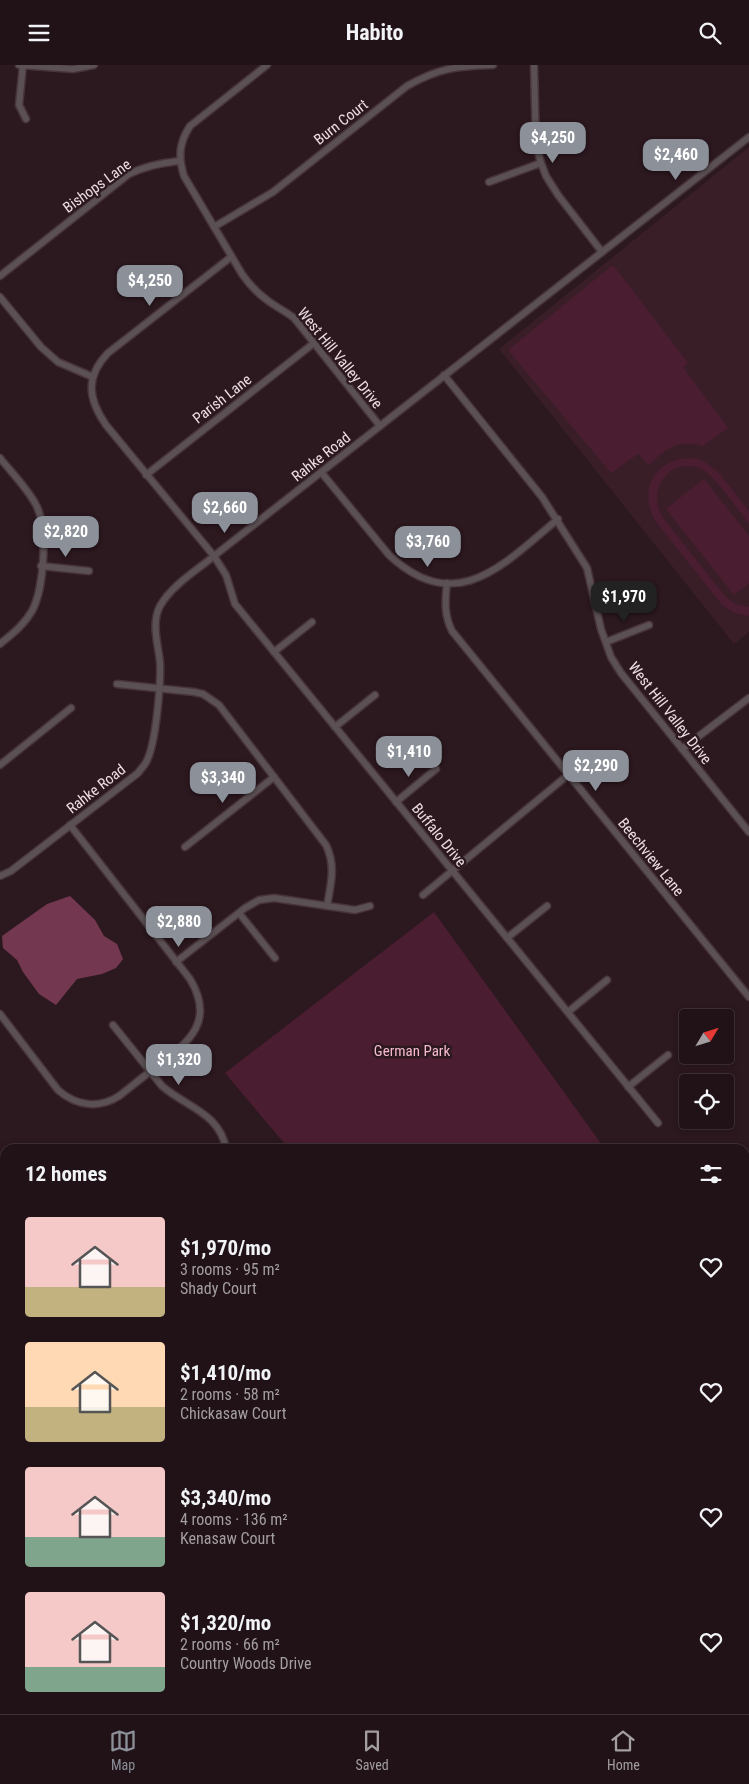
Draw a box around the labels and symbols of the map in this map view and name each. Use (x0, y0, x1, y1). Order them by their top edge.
street label: Burn Court (310, 95, 372, 149)
pin: $4,250 (512, 121, 594, 164)
pin: $2,460 (635, 139, 717, 181)
street label: Bishops Lane (60, 155, 134, 217)
pin: $4,250 (109, 265, 191, 307)
street label: West Hill Valley Drive (294, 304, 386, 412)
street label: Parish Lane (189, 370, 255, 428)
street label: Rahke Road (288, 428, 354, 486)
pin: $2,660 (184, 491, 266, 534)
pin: $2,820 (25, 515, 107, 558)
pin: $3,760 (387, 525, 469, 568)
pin: $1,970 (583, 581, 665, 623)
street label: West Hill Valley Drive (625, 658, 715, 768)
pin: $1,410 (368, 735, 450, 778)
pin: $2,290 (555, 749, 637, 792)
street label: Rahke Road (63, 760, 129, 818)
pin: $3,340 (182, 761, 264, 804)
street label: Buffalo Drive (408, 800, 470, 870)
street label: Beechview Lane (614, 814, 688, 900)
pin: $2,880 (138, 905, 220, 948)
north arrow (679, 1009, 734, 1064)
park label: German Park (374, 1042, 450, 1060)
pin: $1,320 (138, 1043, 220, 1086)

